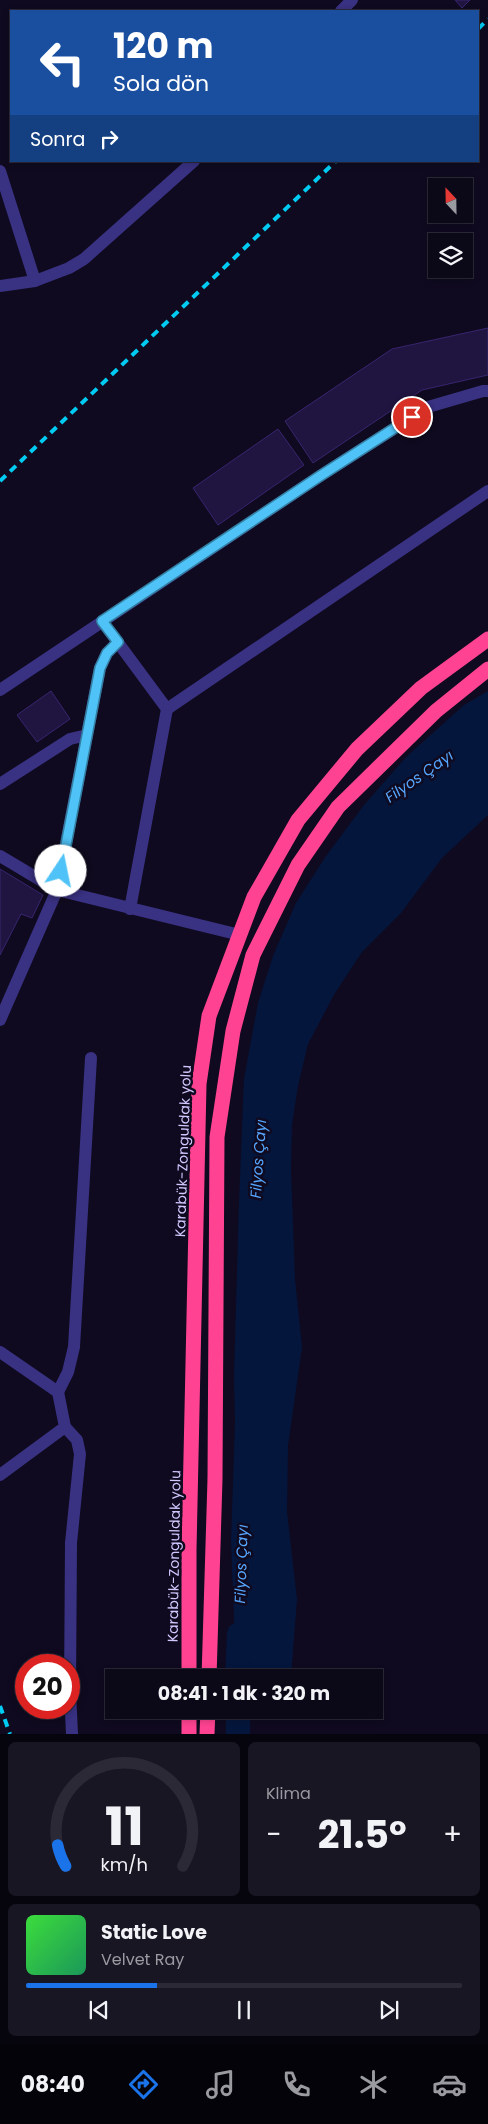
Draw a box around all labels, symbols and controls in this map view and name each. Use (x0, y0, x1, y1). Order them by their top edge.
text: 120 m (113, 21, 213, 70)
icon: left (30, 30, 95, 95)
text: Sola dön (113, 68, 209, 99)
icon: right (95, 125, 123, 153)
text: Sonra (30, 126, 85, 153)
north arrow (428, 178, 472, 222)
map controls (428, 178, 473, 278)
button: layers (428, 233, 473, 278)
pin (391, 396, 433, 438)
icon: arrive (398, 403, 426, 431)
water label: Filyos Çayı (381, 745, 458, 807)
position arrow (34, 844, 86, 896)
street label: Karabük-Zonguldak yolu (170, 1065, 196, 1237)
water label: Filyos Çayı (245, 1118, 271, 1199)
street label: Karabük-Zonguldak yolu (162, 1470, 186, 1642)
water label: Filyos Çayı (229, 1524, 253, 1604)
speed limit sign: 20 (15, 1654, 80, 1719)
text: 08:41 · 1 dk · 320 m (158, 1680, 330, 1707)
text: Klima (266, 1782, 311, 1805)
text: 11 (104, 1790, 144, 1863)
text: 21.5° (318, 1808, 407, 1861)
text: − (266, 1815, 281, 1854)
text: + (443, 1815, 462, 1854)
text: km/h (100, 1852, 148, 1877)
text: Static Love (101, 1919, 207, 1946)
text: Velvet Ray (101, 1948, 184, 1971)
icon: previous (85, 1996, 113, 2024)
icon: pause (230, 1996, 258, 2024)
icon: next (375, 1996, 403, 2024)
icon: directions (126, 2067, 161, 2102)
icon: music (203, 2067, 238, 2102)
icon: phone (279, 2067, 314, 2102)
icon: climate (356, 2067, 391, 2102)
icon: car (432, 2067, 467, 2102)
text: 08:40 (21, 2069, 85, 2100)

